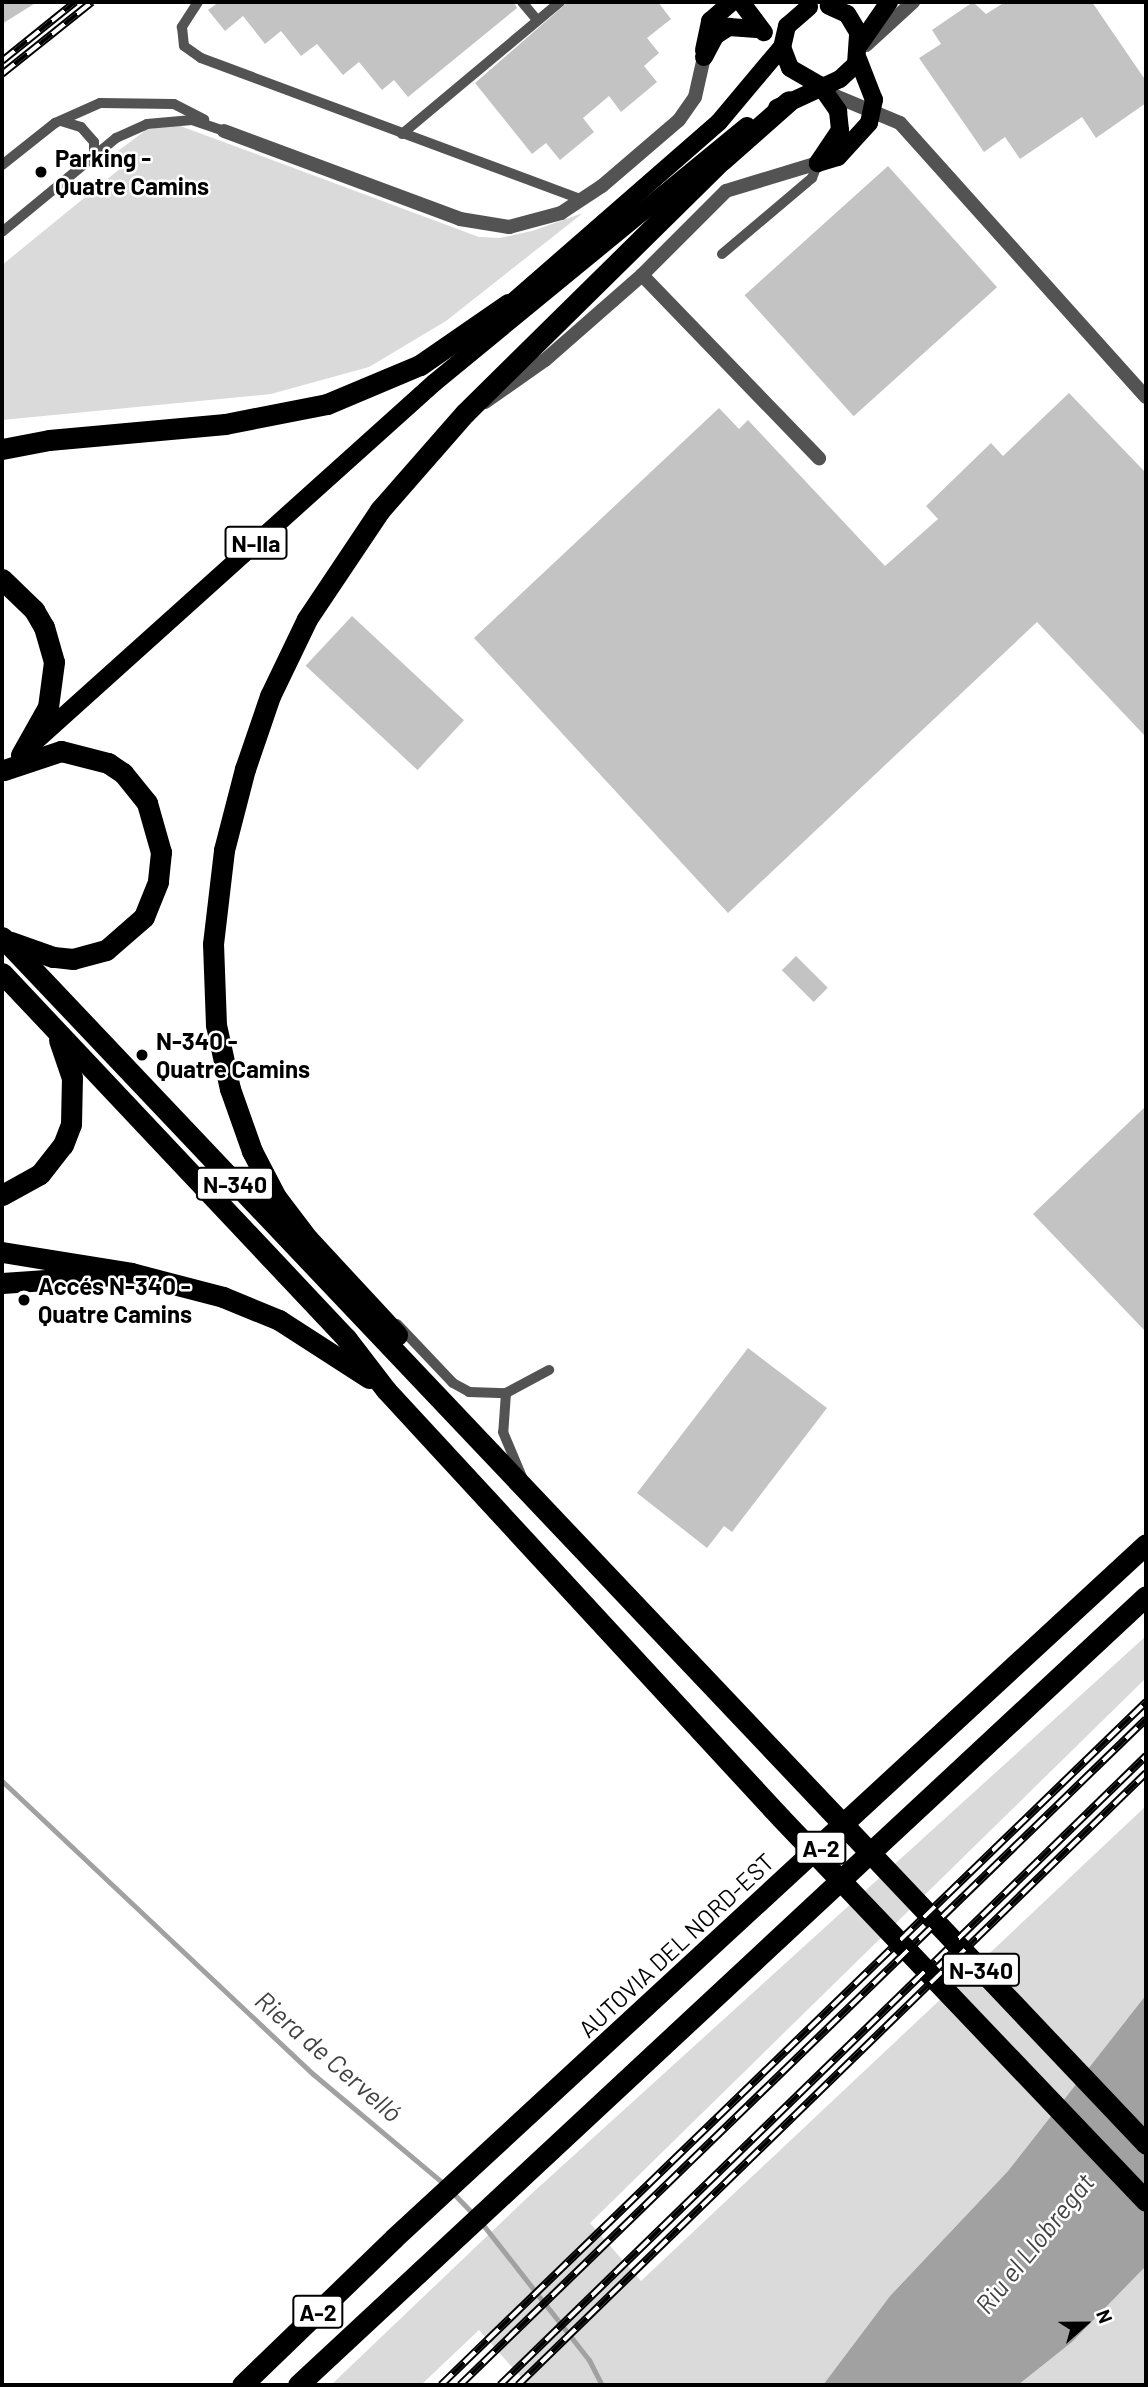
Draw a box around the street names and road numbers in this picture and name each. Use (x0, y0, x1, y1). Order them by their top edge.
road number: N-IIa (224, 524, 288, 562)
road number: N-340 (195, 1164, 275, 1204)
road number: A-2 (795, 1828, 847, 1868)
street label: AUTOVIA DEL NORD-EST (572, 1847, 780, 2043)
road number: N-340 (941, 1951, 1021, 1990)
road number: A-2 (292, 2292, 344, 2332)

